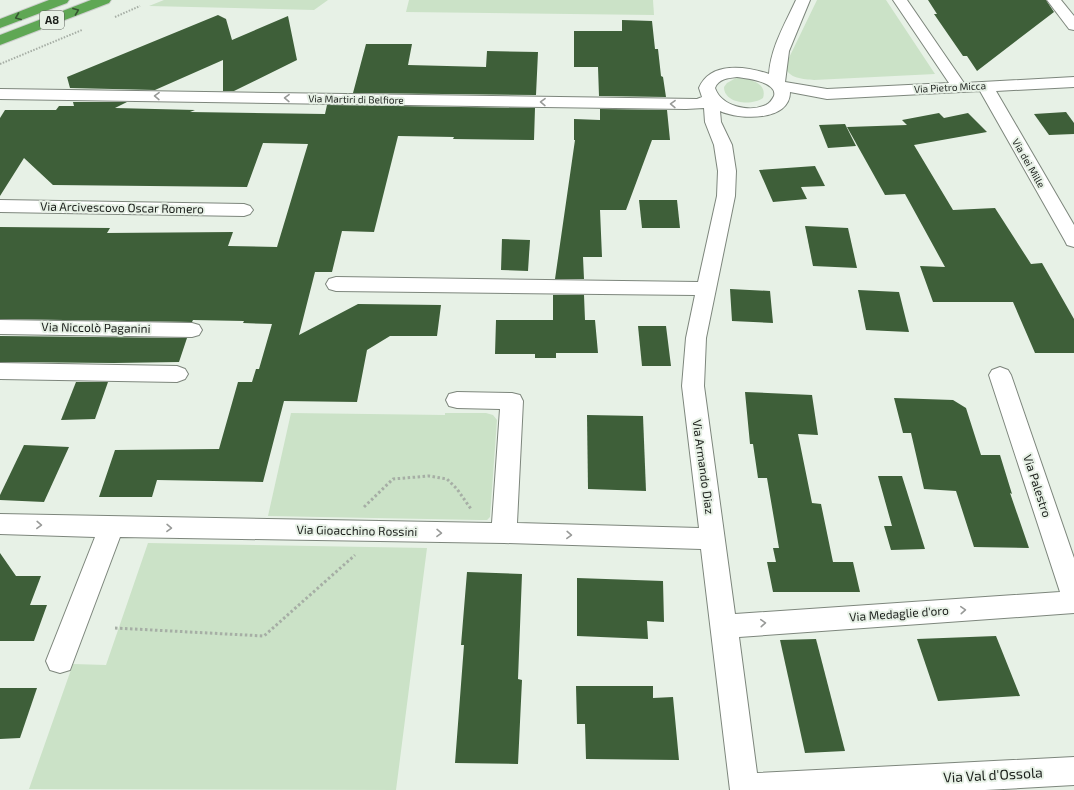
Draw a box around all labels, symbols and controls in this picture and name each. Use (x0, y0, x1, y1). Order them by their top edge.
one-way arrow (72, 8, 79, 16)
road number: A8 (40, 11, 64, 29)
one-way arrow (15, 12, 22, 20)
street label: Via Pietro Micca (914, 79, 986, 95)
one-way arrow (154, 92, 160, 100)
street label: Via Martiri di Belfiore (308, 92, 404, 106)
one-way arrow (284, 94, 290, 102)
one-way arrow (540, 98, 546, 106)
one-way arrow (670, 100, 676, 108)
street label: Via dei Mille (1010, 136, 1048, 190)
street label: Via Arcivescovo Oscar Romero (40, 199, 204, 215)
street label: Via Niccolò Paganini (41, 319, 151, 335)
street label: Via Armando Diaz (690, 419, 718, 515)
street label: Via Palestro (1021, 452, 1055, 519)
one-way arrow (36, 521, 42, 529)
street label: Via Gioacchino Rossini (296, 522, 418, 538)
one-way arrow (166, 524, 172, 532)
one-way arrow (436, 529, 442, 537)
one-way arrow (566, 531, 572, 539)
street label: Via Medaglie d'oro (849, 603, 949, 623)
one-way arrow (960, 605, 966, 614)
one-way arrow (760, 619, 766, 628)
street label: Via Val d'Ossola (943, 763, 1043, 786)

